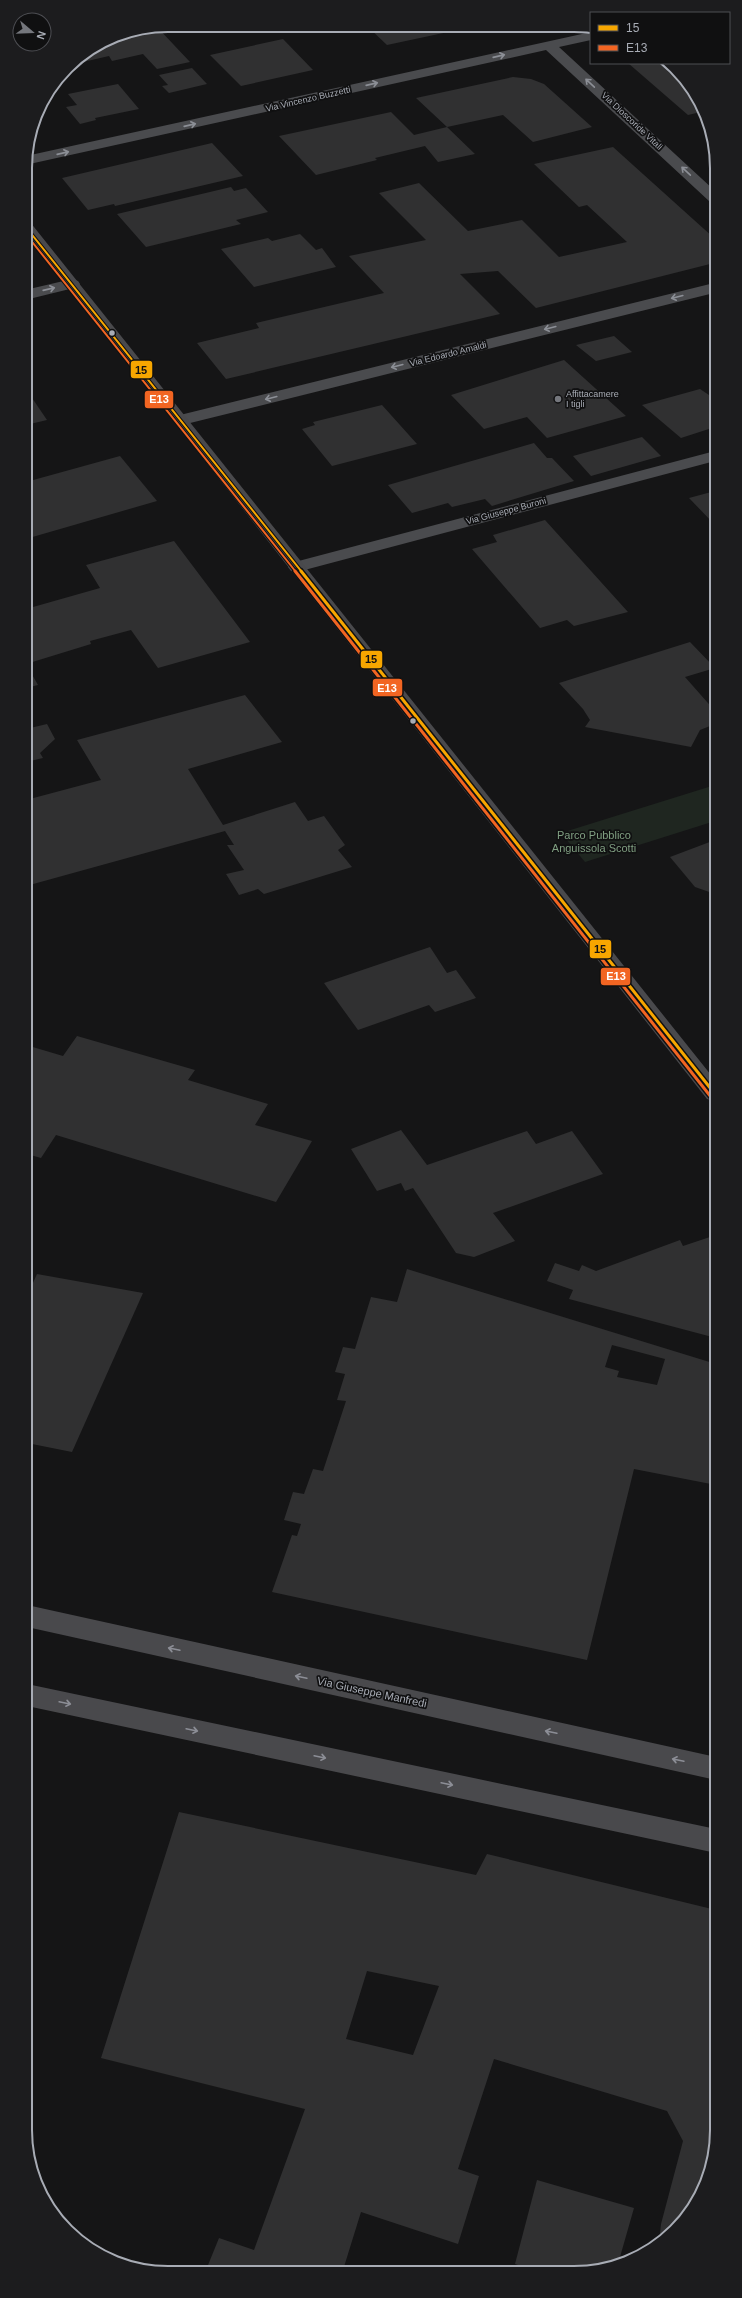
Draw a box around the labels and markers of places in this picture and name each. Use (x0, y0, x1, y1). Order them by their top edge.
unlabelled marker (107, 328, 117, 338)
place label: Affittacamere I tigli (566, 389, 619, 409)
marker: Affittacamere I tigli (553, 394, 563, 404)
unlabelled marker (408, 716, 418, 726)

